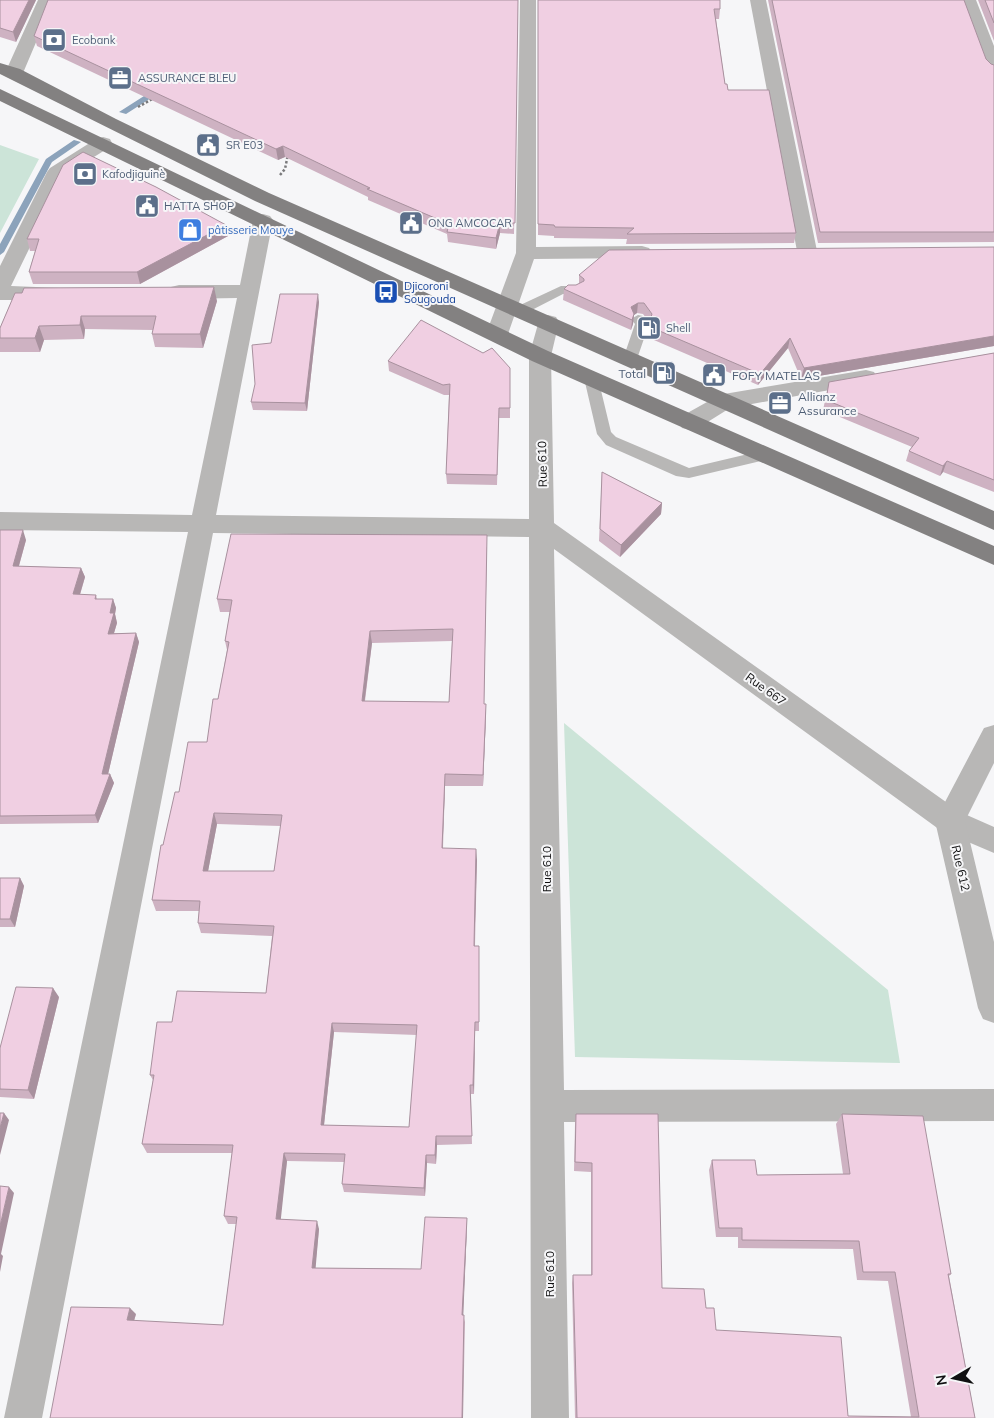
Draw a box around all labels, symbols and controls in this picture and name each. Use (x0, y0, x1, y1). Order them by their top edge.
bank icon: Ecobank (41, 27, 67, 53)
place label: Ecobank (72, 33, 116, 47)
office icon: ASSURANCE BLEU (107, 65, 133, 91)
place label: ASSURANCE BLEU (138, 71, 236, 85)
public building icon: SR E03 (195, 132, 221, 158)
place label: SR E03 (226, 138, 263, 152)
bank icon: Kafodjiguinè (72, 161, 98, 187)
place label: Kafodjiguinè (102, 167, 165, 181)
public building icon: HATTA SHOP (134, 193, 160, 219)
place label: HATTA SHOP (164, 199, 234, 213)
public building icon: ONG AMCOCAR (398, 210, 424, 236)
place label: ONG AMCOCAR (428, 216, 512, 230)
shop icon: pâtisserie Mouye (177, 217, 203, 243)
place label: pâtisserie Mouye (208, 223, 294, 237)
bus stop icon: Djicoroni Sougouda (373, 279, 399, 305)
place label: Djicoroni Sougouda (404, 279, 456, 306)
fuel station icon: Shell (636, 315, 662, 341)
place label: Shell (666, 321, 691, 335)
fuel station icon: Total (651, 360, 677, 386)
public building icon: FOFY MATELAS (701, 362, 727, 388)
place label: Total (619, 366, 646, 381)
place label: FOFY MATELAS (732, 368, 820, 383)
place label: Allianz Assurance (798, 389, 856, 418)
office icon: Allianz Assurance (767, 390, 793, 416)
street label: Rue 610 (534, 441, 550, 487)
street label: Rue 667 (743, 669, 789, 709)
street label: Rue 612 (948, 844, 974, 892)
street label: Rue 610 (539, 846, 554, 892)
street label: Rue 610 (542, 1251, 557, 1297)
north arrow (929, 1353, 979, 1403)
text: N (931, 1373, 951, 1387)

